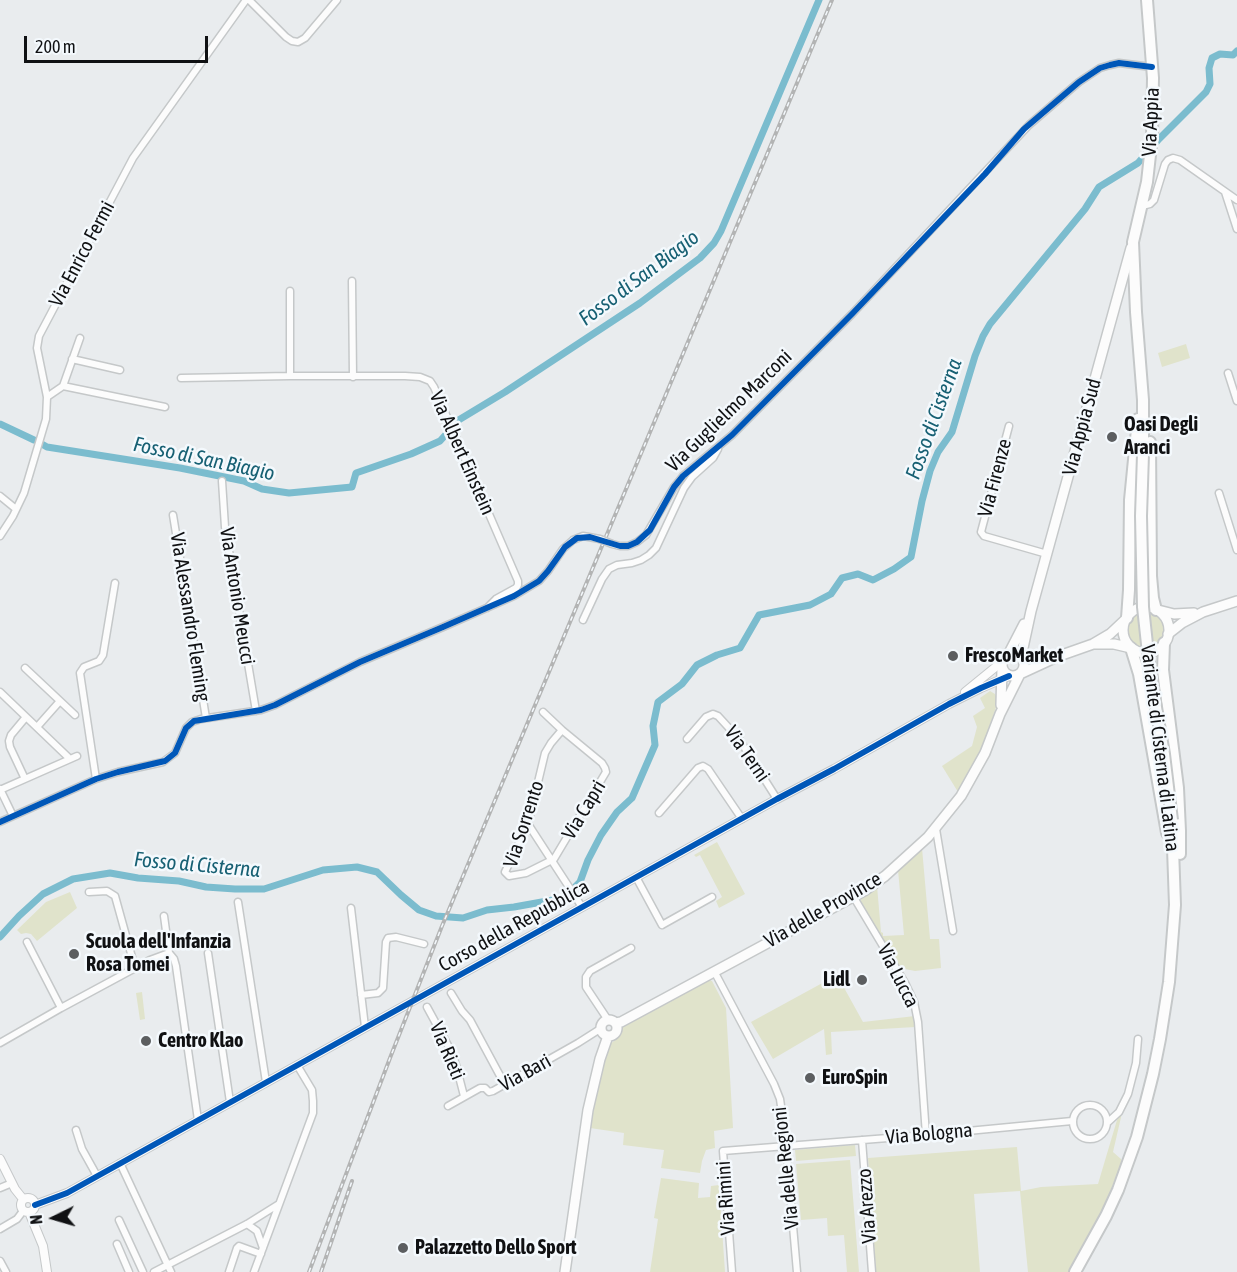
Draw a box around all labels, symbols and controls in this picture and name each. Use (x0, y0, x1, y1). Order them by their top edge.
scale bar (27, 24, 212, 62)
text: 200 m (35, 36, 76, 57)
street label: Via Appia (1137, 87, 1165, 157)
street label: Via Enrico Fermi (44, 197, 120, 311)
water label: Fosso di San Biagio (574, 225, 704, 331)
street label: Via Guglielmo Marconi (661, 345, 797, 477)
water label: Fosso di Cisterna (901, 355, 967, 483)
street label: Via Appia Sud (1058, 376, 1106, 478)
street label: Via Albert Einstein (424, 387, 500, 519)
place label: Oasi Degli Aranci (1124, 413, 1198, 460)
marker: Oasi Degli Aranci (1105, 430, 1119, 444)
water label: Fosso di San Biagio (131, 432, 277, 486)
street label: Via Firenze (973, 436, 1017, 520)
street label: Via Antonio Meucci (214, 526, 260, 666)
street label: Via Alessandro Fleming (165, 531, 215, 703)
street label: Variante di Cisterna di Latina (1135, 643, 1185, 853)
place label: FrescoMarket (965, 644, 1063, 668)
marker: FrescoMarket (946, 649, 960, 663)
street label: Via Terni (719, 721, 775, 787)
street label: Via Capri (557, 776, 611, 844)
street label: Via Sorrento (499, 778, 549, 870)
water label: Fosso di Cisterna (133, 847, 261, 883)
street label: Via delle Province (760, 867, 886, 953)
street label: Corso della Repubblica (435, 875, 593, 977)
place label: Scuola dell'Infanzia Rosa Tomei (86, 930, 231, 977)
street label: Via Lucca (872, 940, 924, 1012)
marker: Scuola dell'Infanzia Rosa Tomei (67, 947, 81, 961)
place label: Lidl (823, 968, 850, 992)
marker: Lidl (855, 973, 869, 987)
street label: Via Rieti (424, 1018, 470, 1084)
place label: Centro Klao (158, 1029, 243, 1053)
marker: Centro Klao (139, 1034, 153, 1048)
street label: Via Bari (495, 1049, 555, 1097)
place label: EuroSpin (822, 1066, 888, 1090)
marker: EuroSpin (803, 1071, 817, 1085)
street label: Via delle Regioni (768, 1105, 804, 1231)
street label: Via Bologna (884, 1118, 974, 1150)
street label: Via Rimini (711, 1160, 741, 1236)
street label: Via Arezzo (852, 1168, 882, 1244)
north arrow (24, 1188, 84, 1248)
text: N (27, 1214, 45, 1225)
place label: Palazzetto Dello Sport (415, 1236, 577, 1260)
marker: Palazzetto Dello Sport (396, 1241, 410, 1255)

